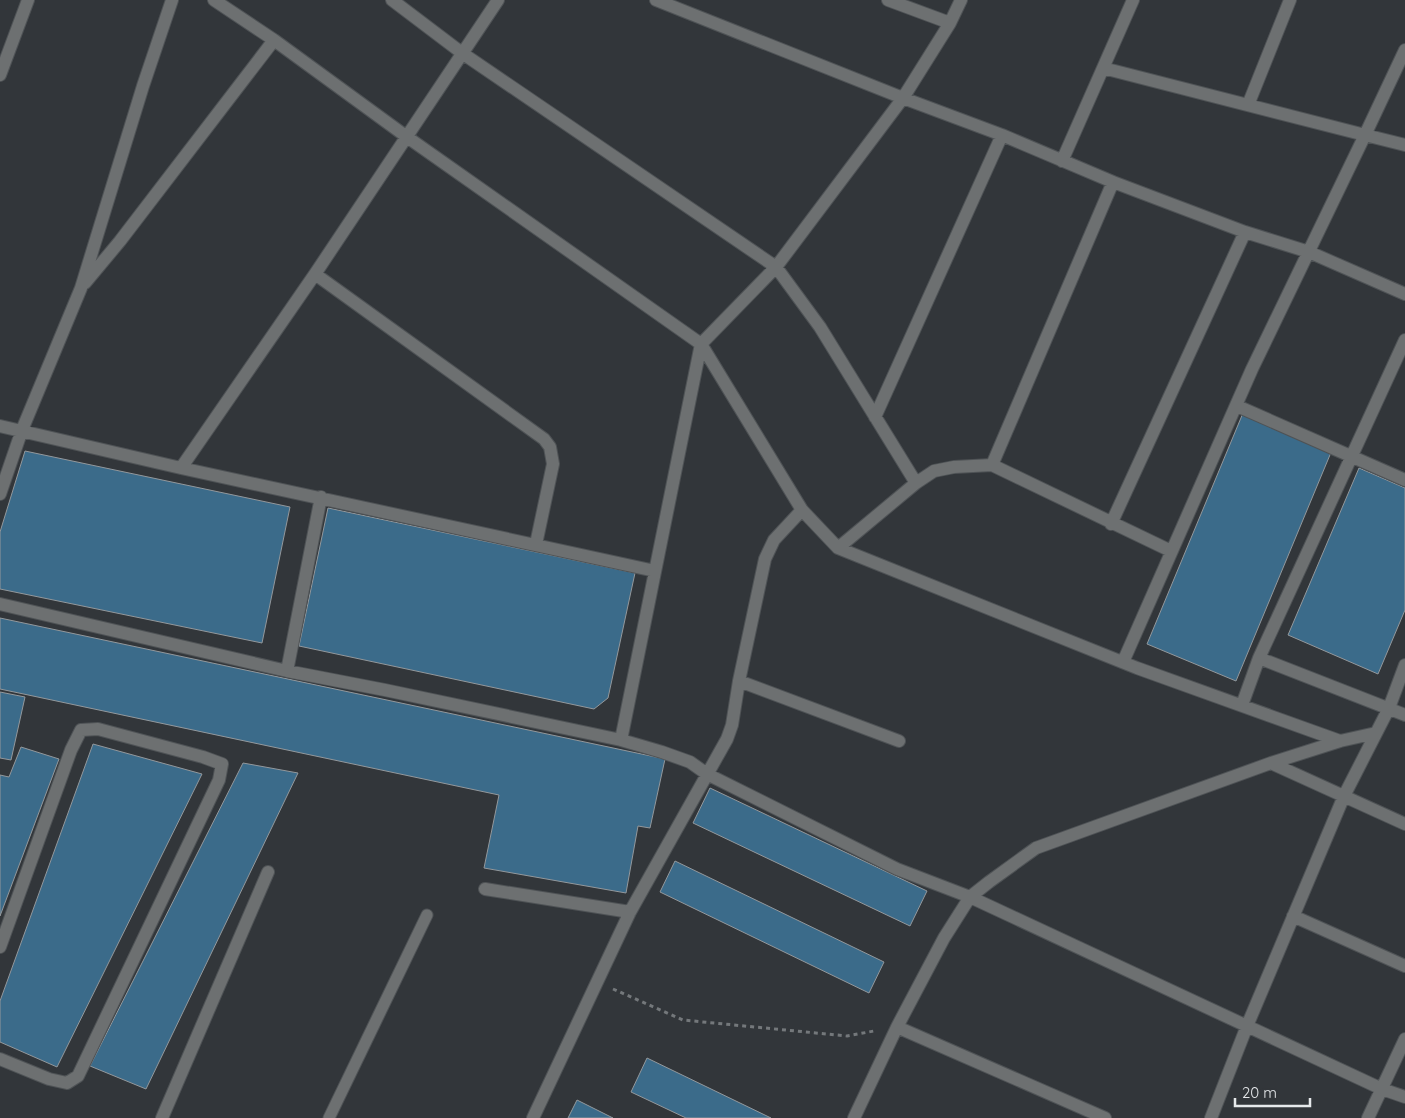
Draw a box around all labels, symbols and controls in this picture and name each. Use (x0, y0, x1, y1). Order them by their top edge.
scale bar (1235, 1076, 1310, 1108)
text: 20 m (1242, 1083, 1277, 1102)

